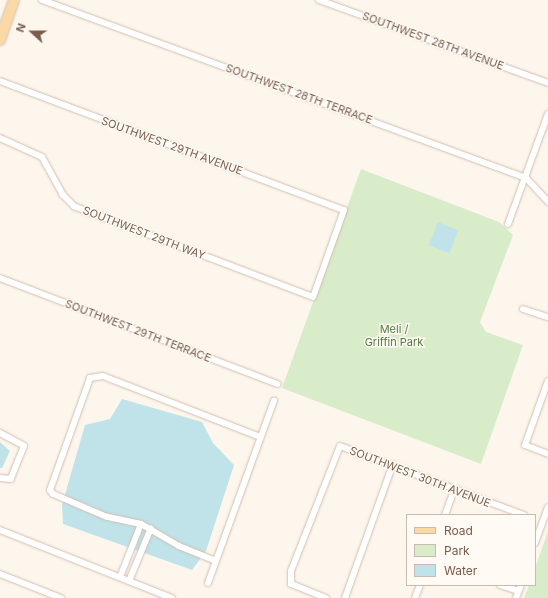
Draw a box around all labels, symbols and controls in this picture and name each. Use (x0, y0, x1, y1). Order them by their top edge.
street label: SOUTHWEST 28TH AVENUE (360, 9, 506, 73)
north arrow (12, 12, 52, 52)
text: N (13, 21, 29, 34)
street label: SOUTHWEST 28TH TERRACE (224, 61, 374, 127)
street label: SOUTHWEST 29TH AVENUE (99, 114, 245, 178)
street label: SOUTHWEST 29TH WAY (81, 204, 207, 262)
street label: SOUTHWEST 29TH TERRACE (63, 297, 213, 365)
park label: Meli / Griffin Park (365, 323, 423, 349)
street label: SOUTHWEST 30TH AVENUE (348, 444, 492, 510)
legend (406, 514, 536, 586)
text: Road (444, 523, 473, 538)
text: Park (444, 543, 470, 558)
text: Water (444, 563, 477, 578)

